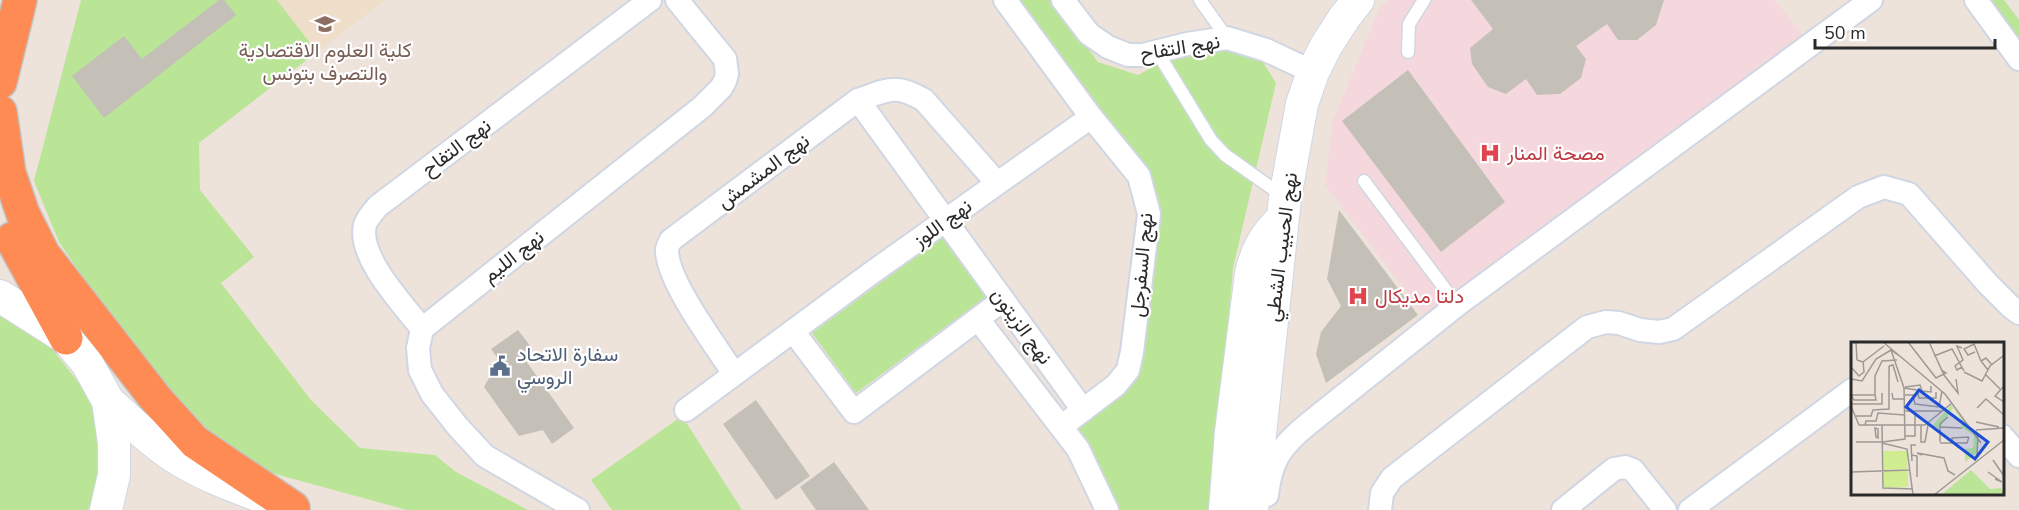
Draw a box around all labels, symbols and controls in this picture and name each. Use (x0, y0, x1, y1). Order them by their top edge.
school or university icon: كلية العلوم الاقتصادية والتصرف بتونس (313, 12, 337, 36)
scale bar (1815, 12, 1995, 50)
text: 50 m (1824, 21, 1866, 45)
street label: نهج التفاح (1138, 28, 1222, 67)
place label: كلية العلوم الاقتصادية والتصرف بتونس (238, 37, 412, 87)
street label: نهج التفاح (416, 112, 497, 182)
street label: نهج المشمش (711, 128, 815, 215)
place label: مصحة المنار (1506, 140, 1605, 167)
hospital icon: مصحة المنار (1478, 141, 1502, 165)
street label: نهج الحبيب الشطي (1259, 171, 1307, 324)
street label: نهج اللوز (906, 193, 977, 255)
street label: نهج السفرجل (1123, 212, 1160, 318)
street label: نهج الليم (477, 224, 550, 289)
street label: نهج الزيتون (985, 283, 1059, 370)
place label: دلتا مديكال (1375, 283, 1464, 310)
hospital icon: دلتا مديكال (1346, 284, 1370, 308)
place label: سفارة الاتحاد الروسي (517, 341, 618, 394)
inset map (1851, 342, 2004, 495)
public building icon: سفارة الاتحاد الروسي (488, 354, 512, 378)

